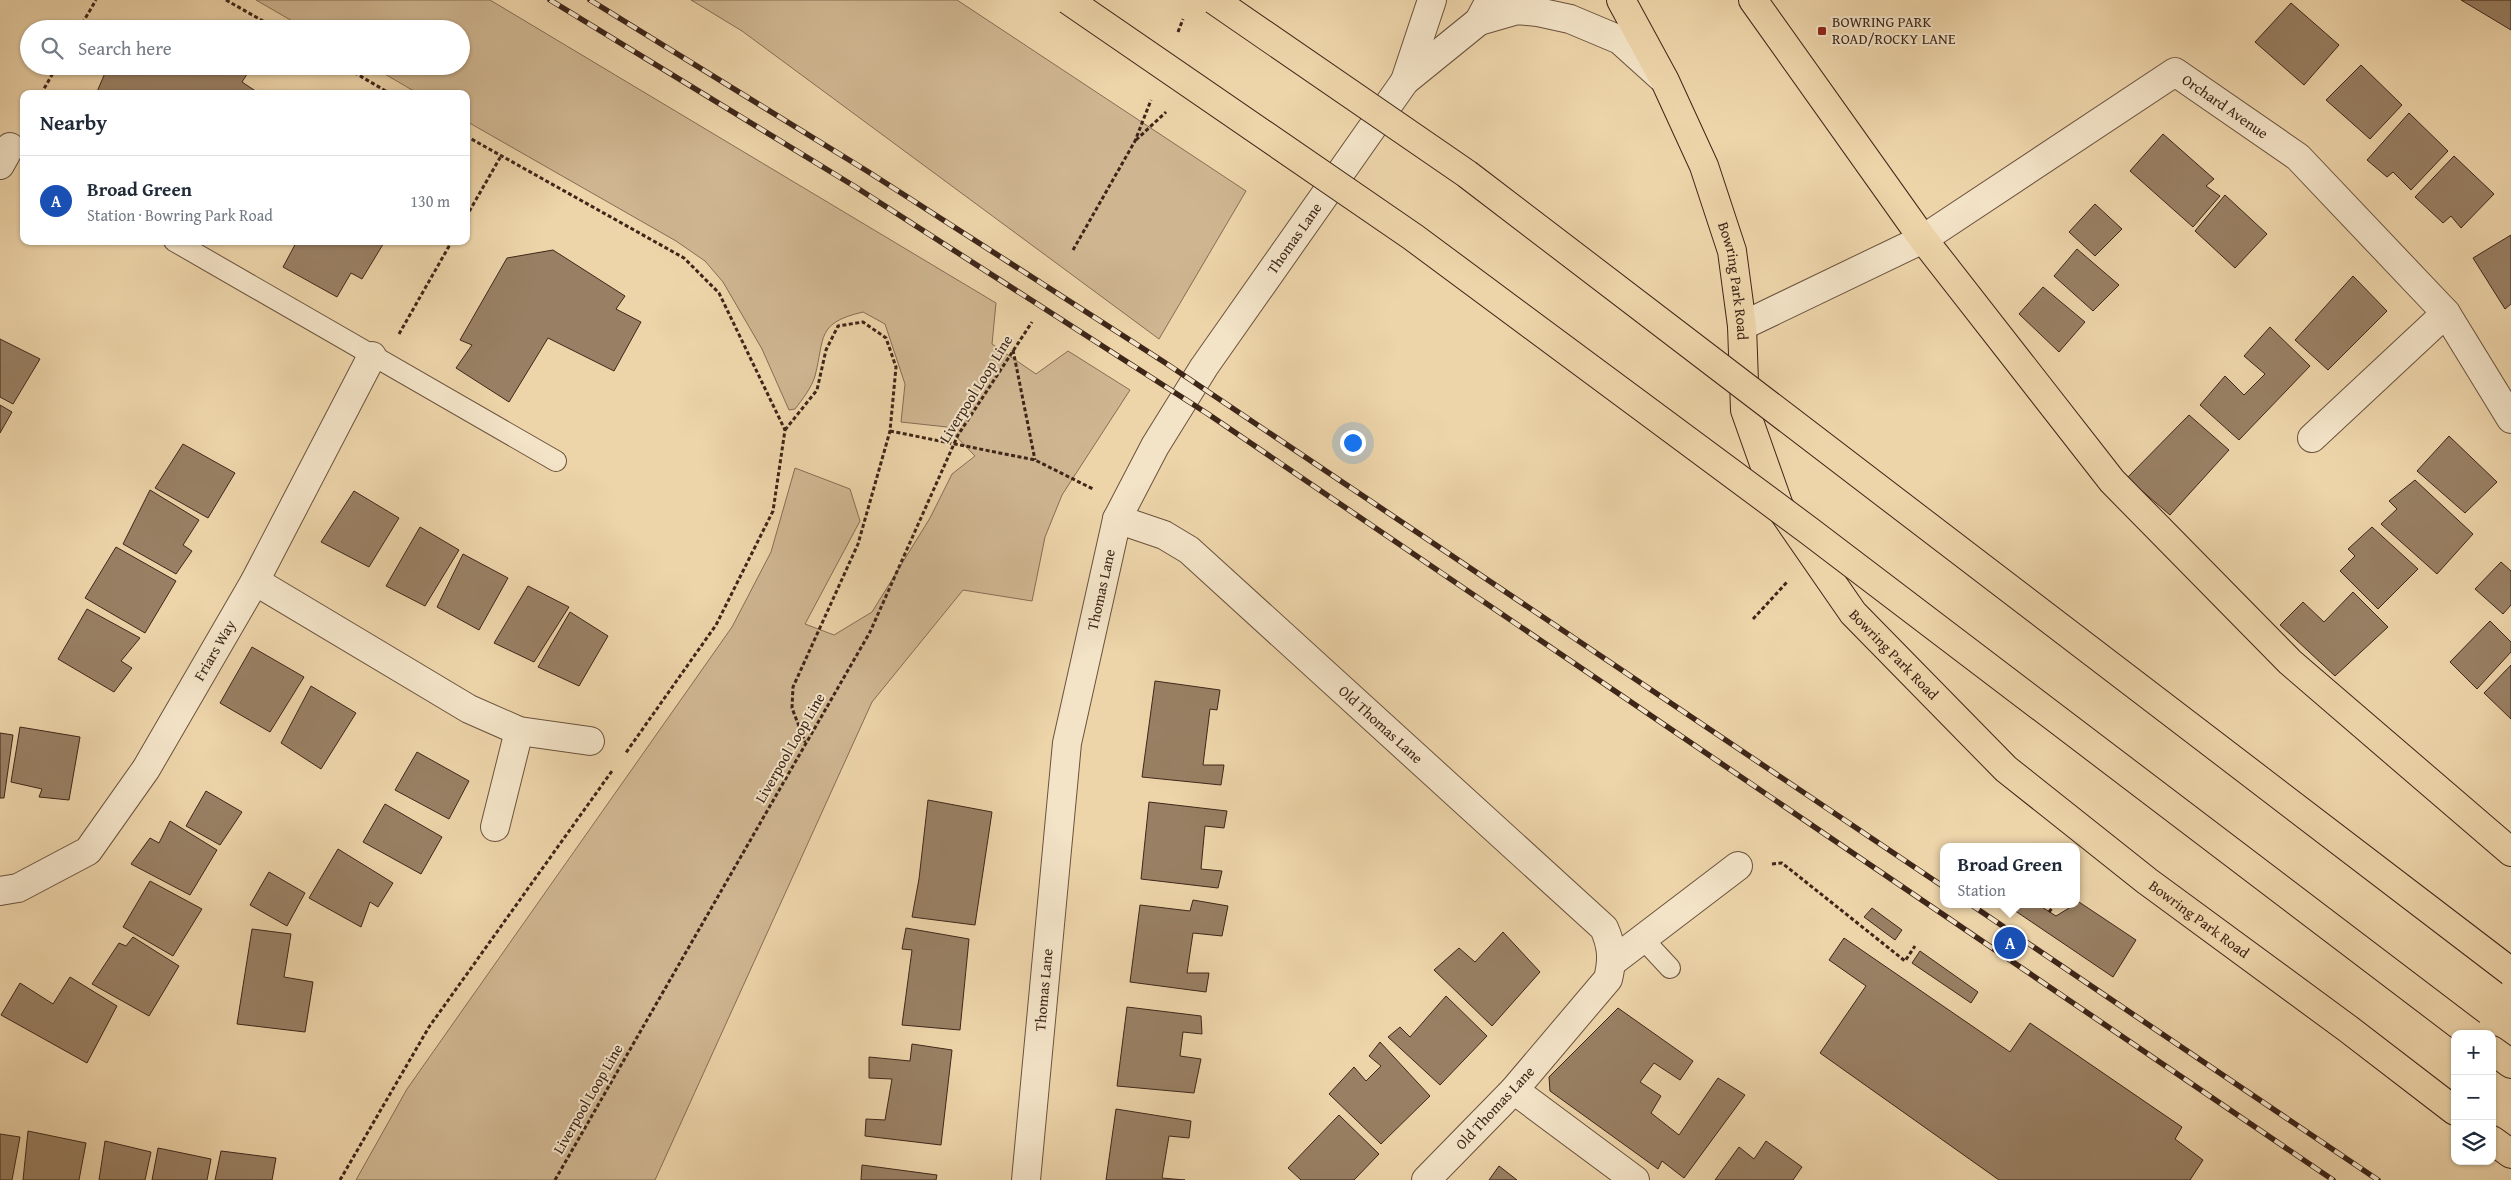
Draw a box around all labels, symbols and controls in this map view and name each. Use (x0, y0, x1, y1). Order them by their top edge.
place label: BOWRING PARK ROAD/ROCKY LANE (1832, 11, 1956, 49)
search box (20, 20, 470, 75)
marker: BOWRING PARK ROAD/ROCKY LANE (1816, 25, 1828, 37)
icon: search (38, 34, 66, 62)
text: Search here (78, 34, 172, 62)
street label: Orchard Avenue (2178, 69, 2273, 143)
text: Nearby (40, 107, 107, 138)
text: Broad Green (87, 175, 192, 203)
text: A (51, 189, 61, 213)
text: 130 m (410, 189, 450, 213)
street label: Thomas Lane (1262, 198, 1327, 278)
text: Station · Bowring Park Road (87, 203, 273, 227)
street label: Bowring Park Road (1713, 219, 1753, 340)
street label: Liverpool Loop Line (934, 331, 1017, 447)
your location (1340, 430, 1366, 456)
street label: Thomas Lane (1081, 547, 1120, 632)
street label: Bowring Park Road (1845, 604, 1944, 704)
street label: Friars Way (188, 615, 241, 684)
street label: Old Thomas Lane (1334, 680, 1428, 768)
street label: Liverpool Loop Line (750, 689, 830, 807)
popup (1940, 843, 2080, 908)
text: Broad Green (1957, 850, 2063, 878)
street label: Bowring Park Road (2145, 875, 2254, 963)
text: Station (1957, 878, 2006, 902)
pin: A (1994, 924, 2026, 962)
street label: Thomas Lane (1029, 947, 1058, 1032)
map controls (2451, 1030, 2496, 1165)
button: + (2451, 1030, 2496, 1075)
street label: Liverpool Loop Line (548, 1040, 628, 1158)
street label: Old Thomas Lane (1450, 1061, 1539, 1154)
button: − (2451, 1075, 2496, 1120)
button: layers (2451, 1120, 2496, 1165)

